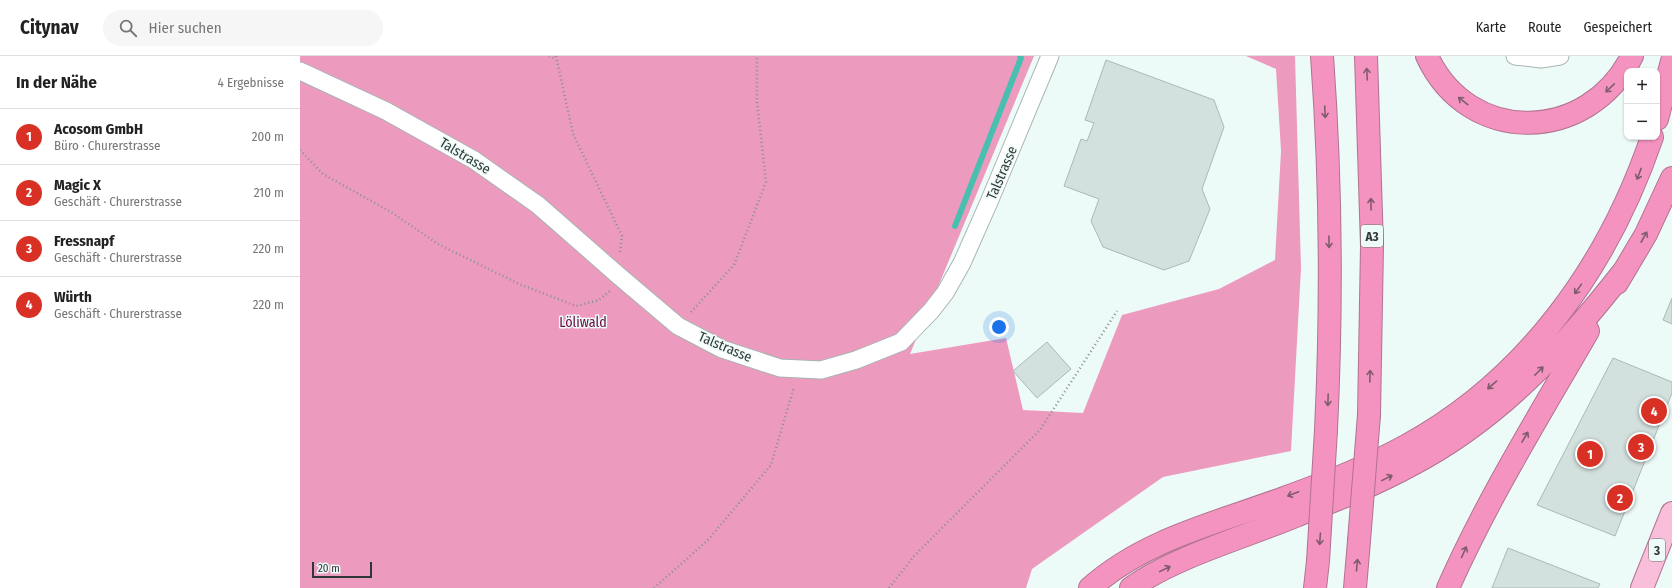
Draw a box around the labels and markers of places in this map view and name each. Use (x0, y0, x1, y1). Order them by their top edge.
pin: 4 (1641, 396, 1667, 426)
pin: 3 (1628, 432, 1654, 462)
pin: 1 (1577, 439, 1603, 469)
pin: 2 (1607, 483, 1633, 513)

